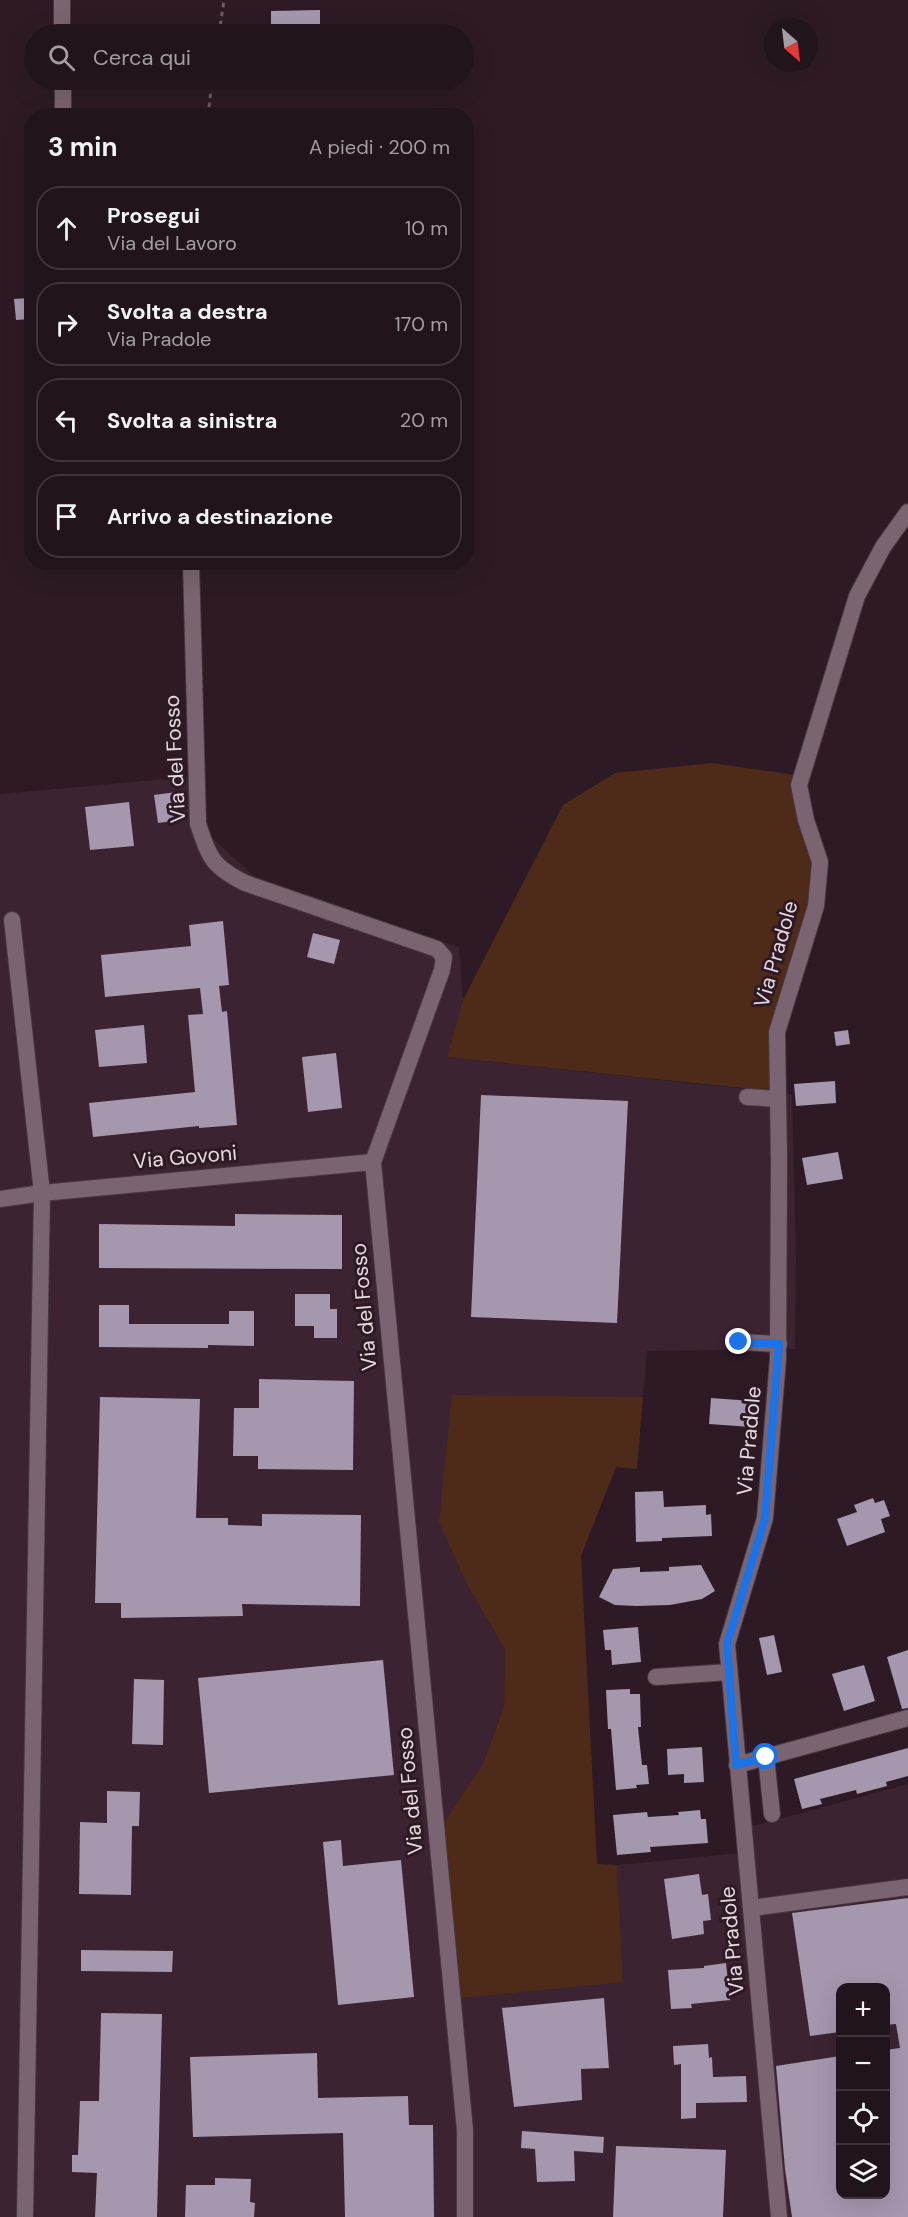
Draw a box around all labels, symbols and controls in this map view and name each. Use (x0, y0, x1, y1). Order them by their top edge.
north arrow (764, 18, 818, 72)
search box (24, 24, 474, 90)
icon: search (45, 41, 78, 74)
text: Cerca qui (93, 43, 191, 72)
text: 3 min (48, 130, 117, 164)
text: A piedi · 200 m (309, 134, 450, 160)
text: Prosegui (107, 201, 200, 230)
icon: ahead (50, 212, 83, 245)
text: 10 m (405, 215, 448, 241)
text: Via del Lavoro (107, 230, 237, 256)
text: Svolta a destra (107, 297, 268, 326)
icon: right (50, 308, 83, 341)
text: 170 m (395, 311, 448, 337)
text: Via Pradole (107, 326, 211, 352)
icon: left (50, 404, 83, 437)
text: Svolta a sinistra (107, 406, 277, 435)
text: 20 m (400, 407, 448, 433)
icon: arrive (50, 500, 83, 533)
text: Arrivo a destinazione (107, 502, 333, 531)
street label: Via del Fosso (158, 694, 192, 824)
street label: Via Pradole (747, 897, 805, 1011)
street label: Via Govoni (132, 1139, 238, 1175)
street label: Via del Fosso (344, 1242, 384, 1372)
route end (725, 1328, 751, 1354)
street label: Via Pradole (730, 1385, 768, 1497)
street label: Via del Fosso (390, 1726, 430, 1856)
route start (752, 1743, 778, 1769)
street label: Via Pradole (713, 1885, 751, 1997)
map controls (836, 1983, 890, 2199)
button: + (836, 1983, 890, 2037)
button: − (836, 2037, 890, 2091)
button: locate (836, 2091, 890, 2145)
button: layers (836, 2145, 890, 2199)

